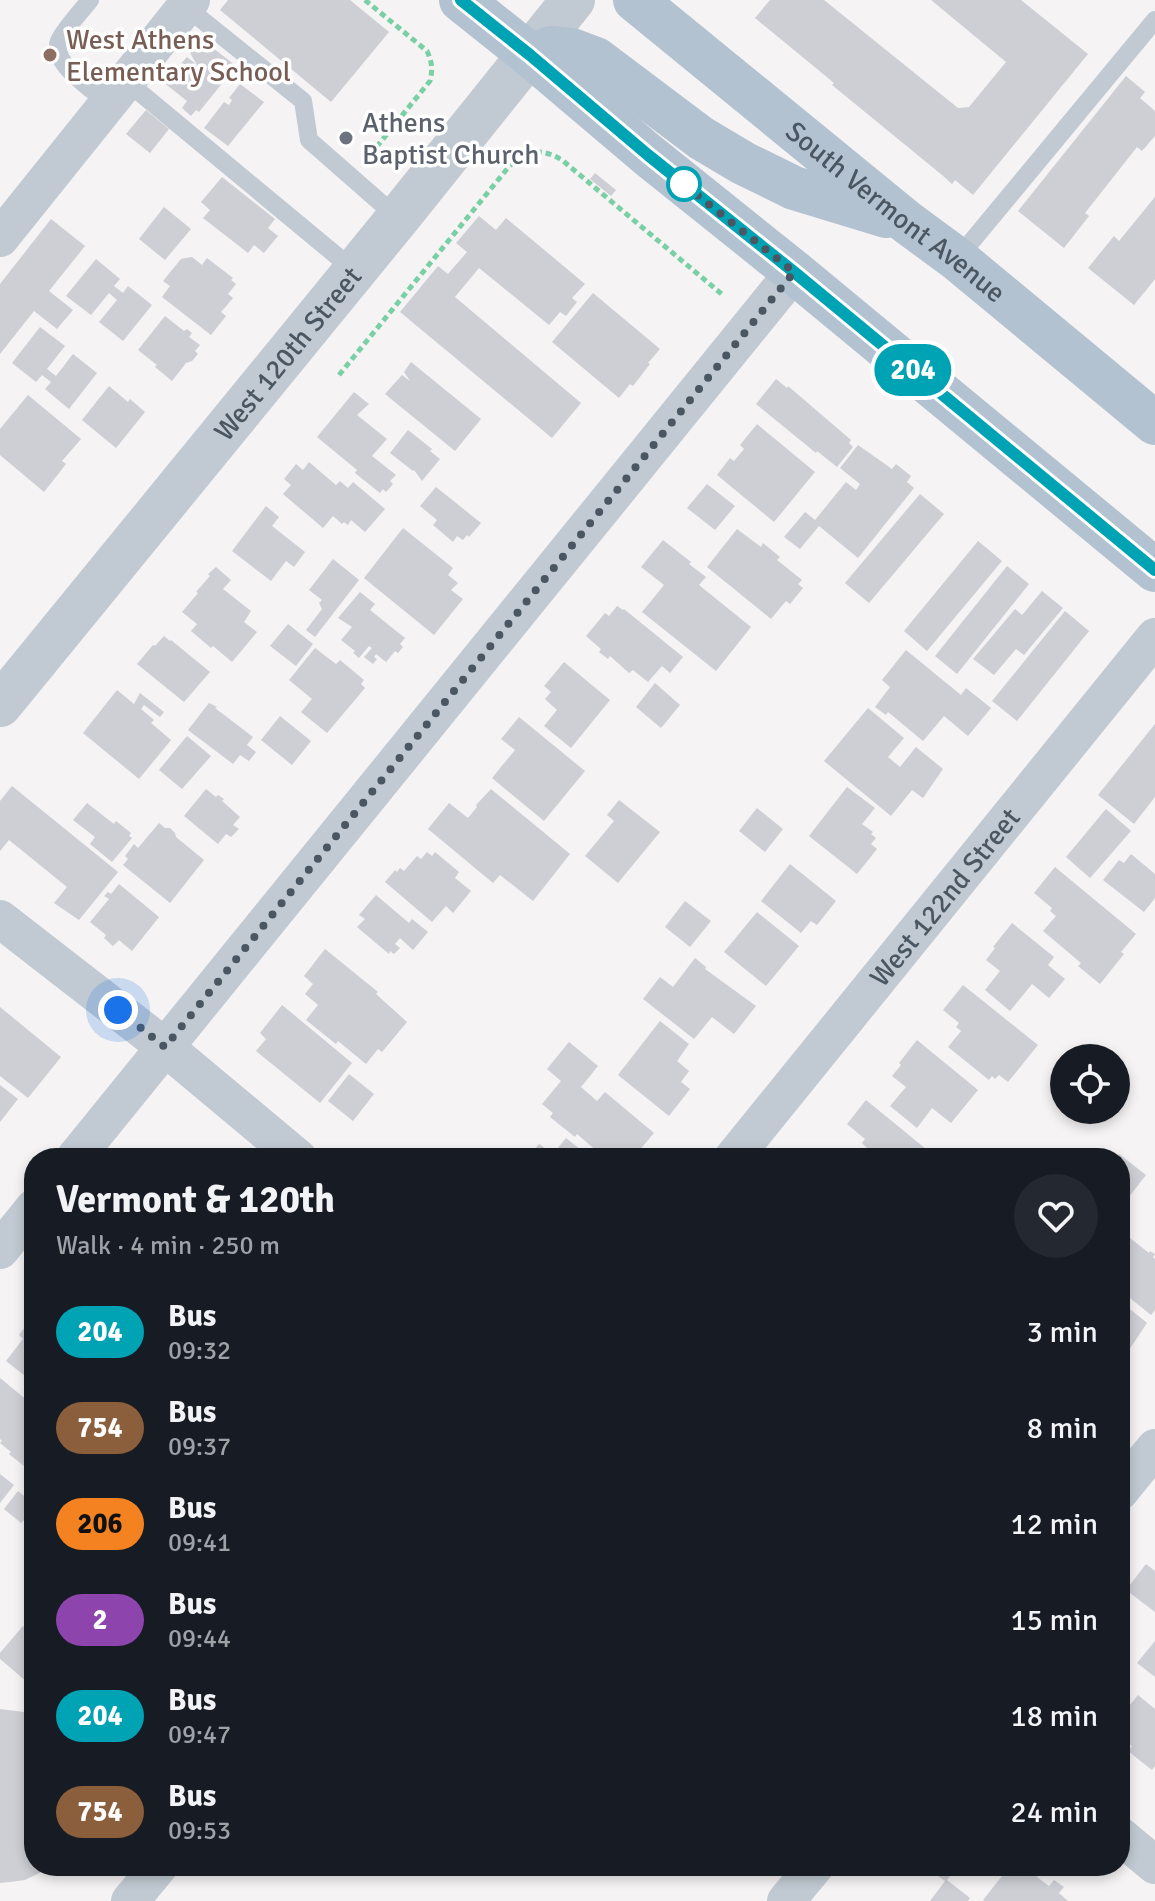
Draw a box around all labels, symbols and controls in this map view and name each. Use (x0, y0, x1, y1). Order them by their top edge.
place label: West Athens Elementary School (66, 23, 291, 89)
marker: West Athens Elementary School (41, 46, 59, 64)
place label: Athens Baptist Church (362, 106, 539, 172)
street label: South Vermont Avenue (779, 114, 1012, 310)
marker: Athens Baptist Church (337, 129, 355, 147)
unlabelled marker (667, 167, 701, 201)
street label: West 120th Street (207, 260, 369, 448)
line badge: 204 (867, 344, 959, 396)
text: 204 (890, 353, 936, 387)
street label: West 122nd Street (863, 801, 1028, 994)
your location (98, 990, 138, 1030)
map controls (1050, 1044, 1130, 1124)
button: locate (1050, 1044, 1130, 1124)
button: heart (1014, 1174, 1098, 1258)
text: Vermont & 120th (56, 1176, 335, 1223)
text: Walk · 4 min · 250 m (56, 1230, 280, 1262)
text: Bus (168, 1298, 216, 1335)
text: 3 min (1027, 1314, 1098, 1351)
text: 204 (77, 1315, 123, 1349)
text: 09:32 (168, 1335, 231, 1367)
text: Bus (168, 1394, 216, 1431)
text: 8 min (1027, 1410, 1098, 1447)
text: 754 (77, 1411, 123, 1445)
text: 09:37 (168, 1431, 231, 1463)
text: Bus (168, 1490, 216, 1527)
text: 12 min (1011, 1506, 1098, 1543)
text: 206 (77, 1507, 123, 1541)
text: 09:41 (168, 1527, 231, 1559)
text: Bus (168, 1586, 216, 1623)
text: 15 min (1011, 1602, 1098, 1639)
text: 2 (92, 1603, 108, 1637)
text: 09:44 (168, 1623, 231, 1655)
text: Bus (168, 1682, 216, 1719)
text: 18 min (1011, 1698, 1098, 1735)
text: 204 (77, 1699, 123, 1733)
text: 09:47 (168, 1719, 231, 1751)
text: Bus (168, 1778, 216, 1815)
text: 24 min (1011, 1794, 1098, 1831)
text: 754 (77, 1795, 123, 1829)
text: 09:53 (168, 1815, 231, 1847)

